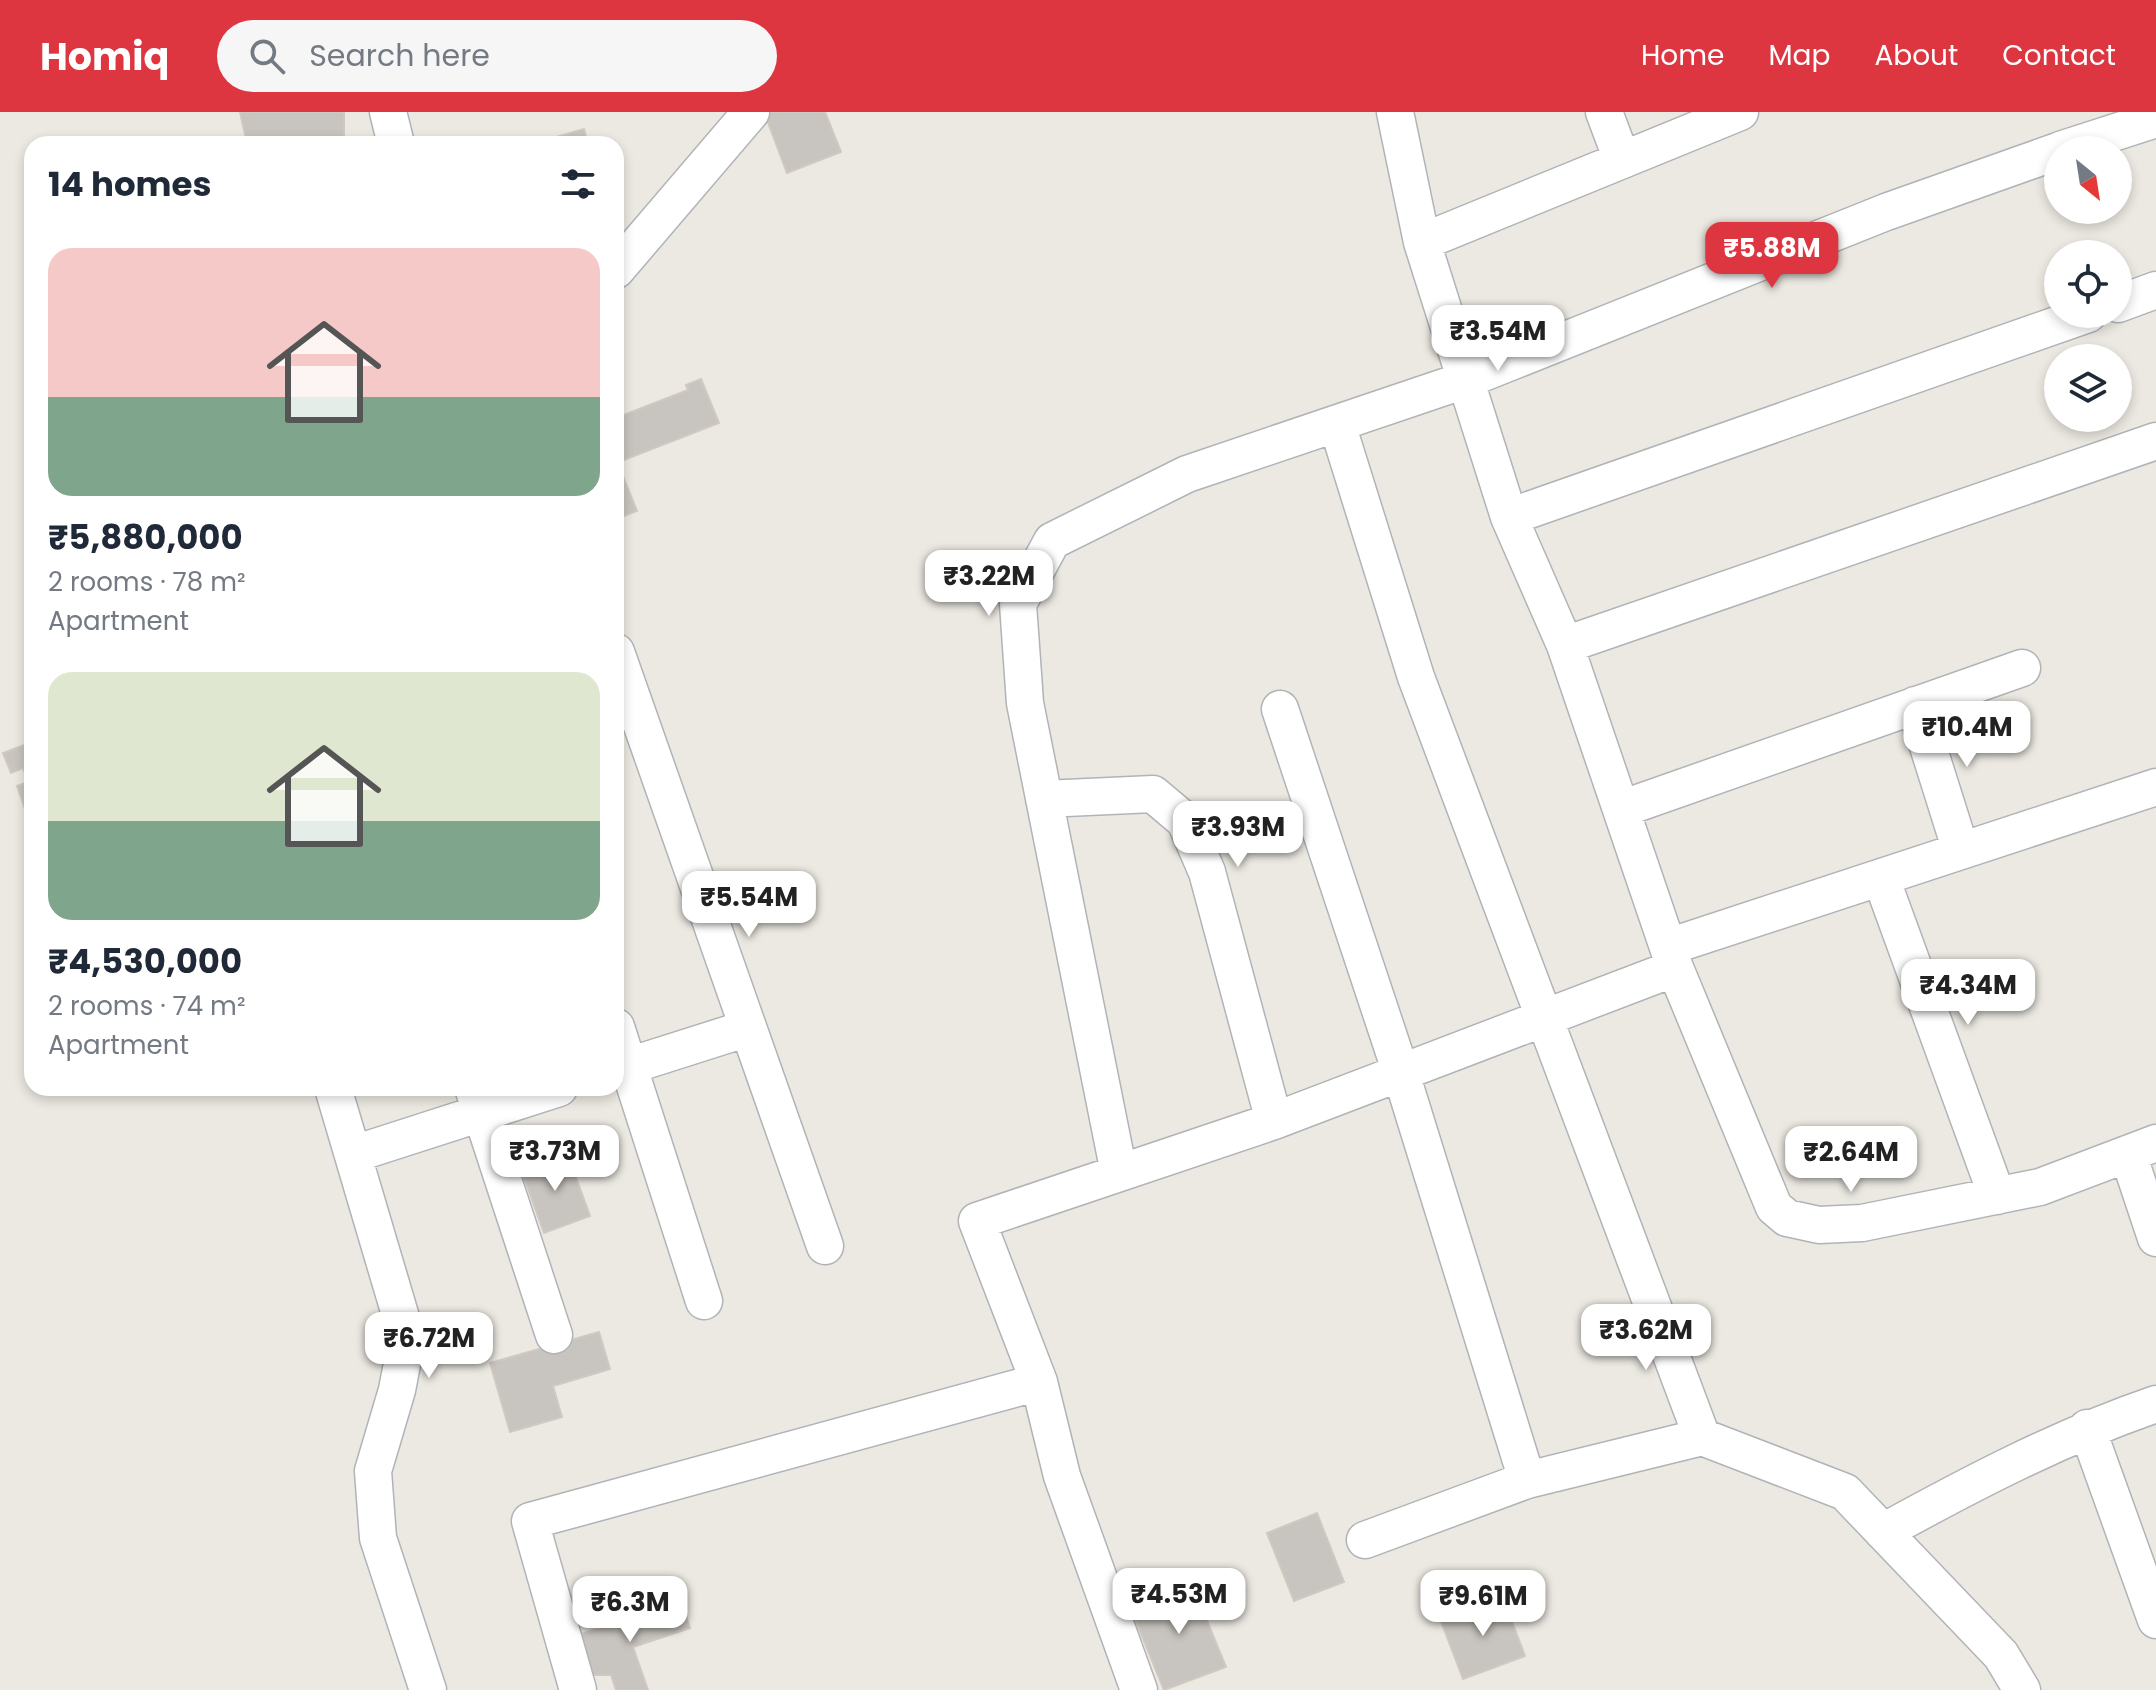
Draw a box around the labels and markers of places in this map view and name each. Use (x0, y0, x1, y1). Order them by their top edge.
pin: ₹5.88M (1707, 222, 1837, 290)
pin: ₹3.54M (1433, 305, 1563, 373)
pin: ₹3.22M (924, 550, 1054, 618)
pin: ₹10.4M (1902, 701, 2032, 769)
pin: ₹3.93M (1173, 801, 1303, 869)
pin: ₹5.54M (684, 871, 814, 939)
pin: ₹4.34M (1903, 959, 2033, 1027)
pin: ₹3.73M (490, 1125, 620, 1193)
pin: ₹2.64M (1786, 1126, 1916, 1194)
pin: ₹3.62M (1581, 1304, 1711, 1372)
pin: ₹6.72M (364, 1312, 494, 1380)
pin: ₹4.53M (1114, 1568, 1244, 1636)
pin: ₹9.61M (1418, 1570, 1548, 1638)
pin: ₹6.3M (574, 1576, 686, 1644)

